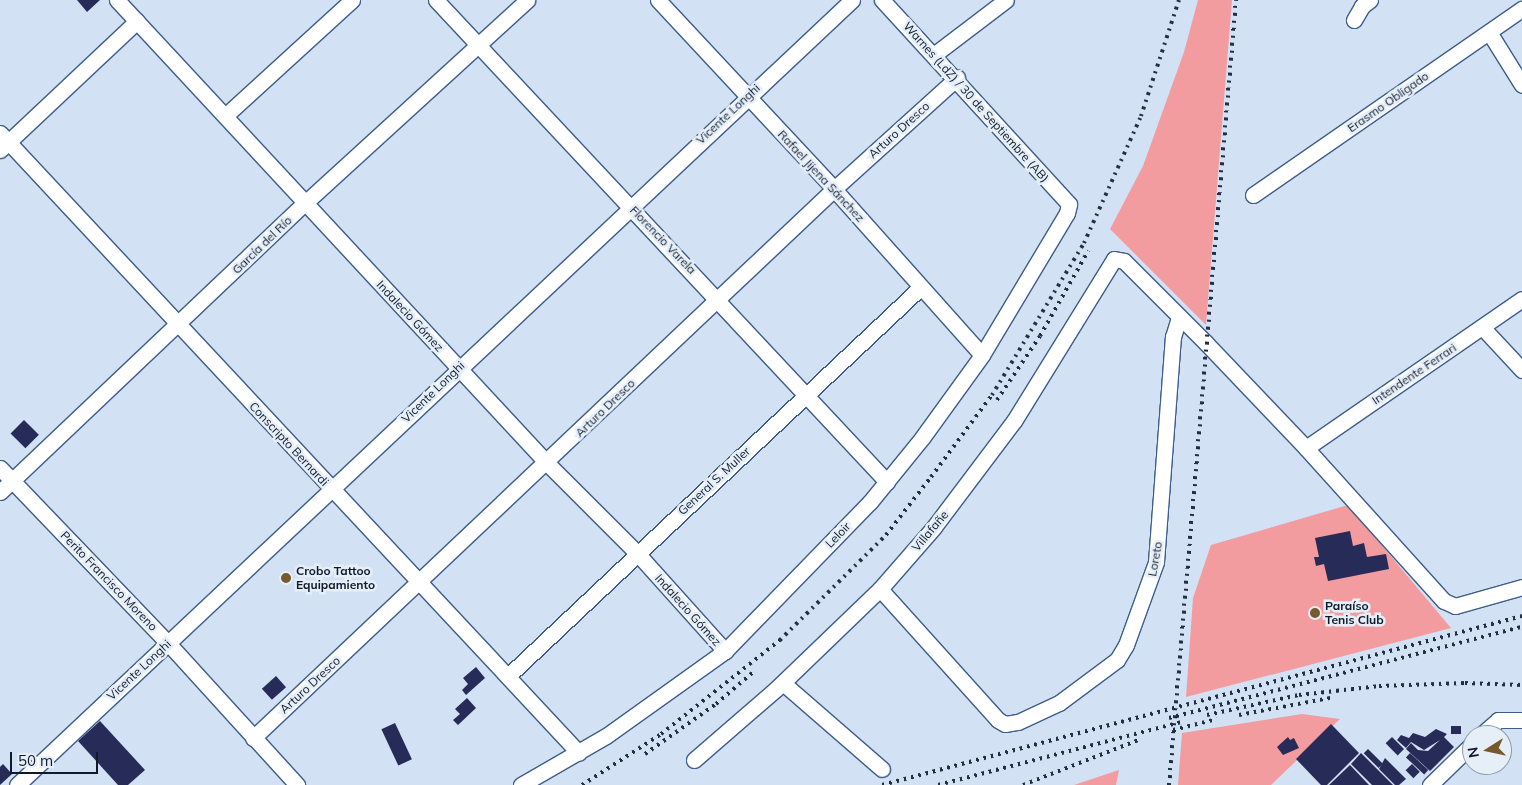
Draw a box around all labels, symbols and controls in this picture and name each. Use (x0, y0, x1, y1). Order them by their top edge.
street label: Warnes (LdZ) / 30 de Septiembre (AB) (900, 19, 1052, 185)
street label: Erasmo Obligado (1345, 69, 1431, 135)
street label: Vicente Longhi (693, 81, 763, 147)
street label: Arturo Dresco (865, 99, 933, 161)
street label: Rafael Jijena Sánchez (775, 127, 867, 225)
street label: Florencio Varela (627, 203, 699, 277)
street label: García del Río (229, 213, 295, 277)
street label: Indalecio Gómez (374, 278, 446, 354)
street label: Intendente Ferrari (1369, 340, 1459, 408)
street label: Vicente Longhi (399, 358, 467, 426)
street label: Arturo Dresco (572, 376, 638, 440)
street label: Conscripto Bernardi (246, 399, 332, 489)
street label: General S. Muller (675, 444, 753, 518)
street label: Villafañe (909, 508, 951, 554)
street label: Leloir (822, 519, 854, 551)
street label: Perito Francisco Moreno (58, 528, 160, 634)
street label: Loreto (1145, 540, 1165, 578)
place label: Crobo Tattoo Equipamiento (296, 564, 375, 592)
street label: Indalecio Gómez (652, 571, 724, 649)
marker: Crobo Tattoo Equipamiento (280, 572, 292, 584)
place label: Paraíso Tenis Club (1325, 599, 1384, 627)
marker: Paraíso Tenis Club (1309, 607, 1321, 619)
street label: Vicente Longhi (104, 637, 174, 703)
street label: Arturo Dresco (277, 653, 343, 717)
north arrow (1462, 725, 1512, 775)
scale bar (12, 742, 100, 774)
text: N (1463, 746, 1483, 759)
text: 50 m (18, 751, 53, 770)

